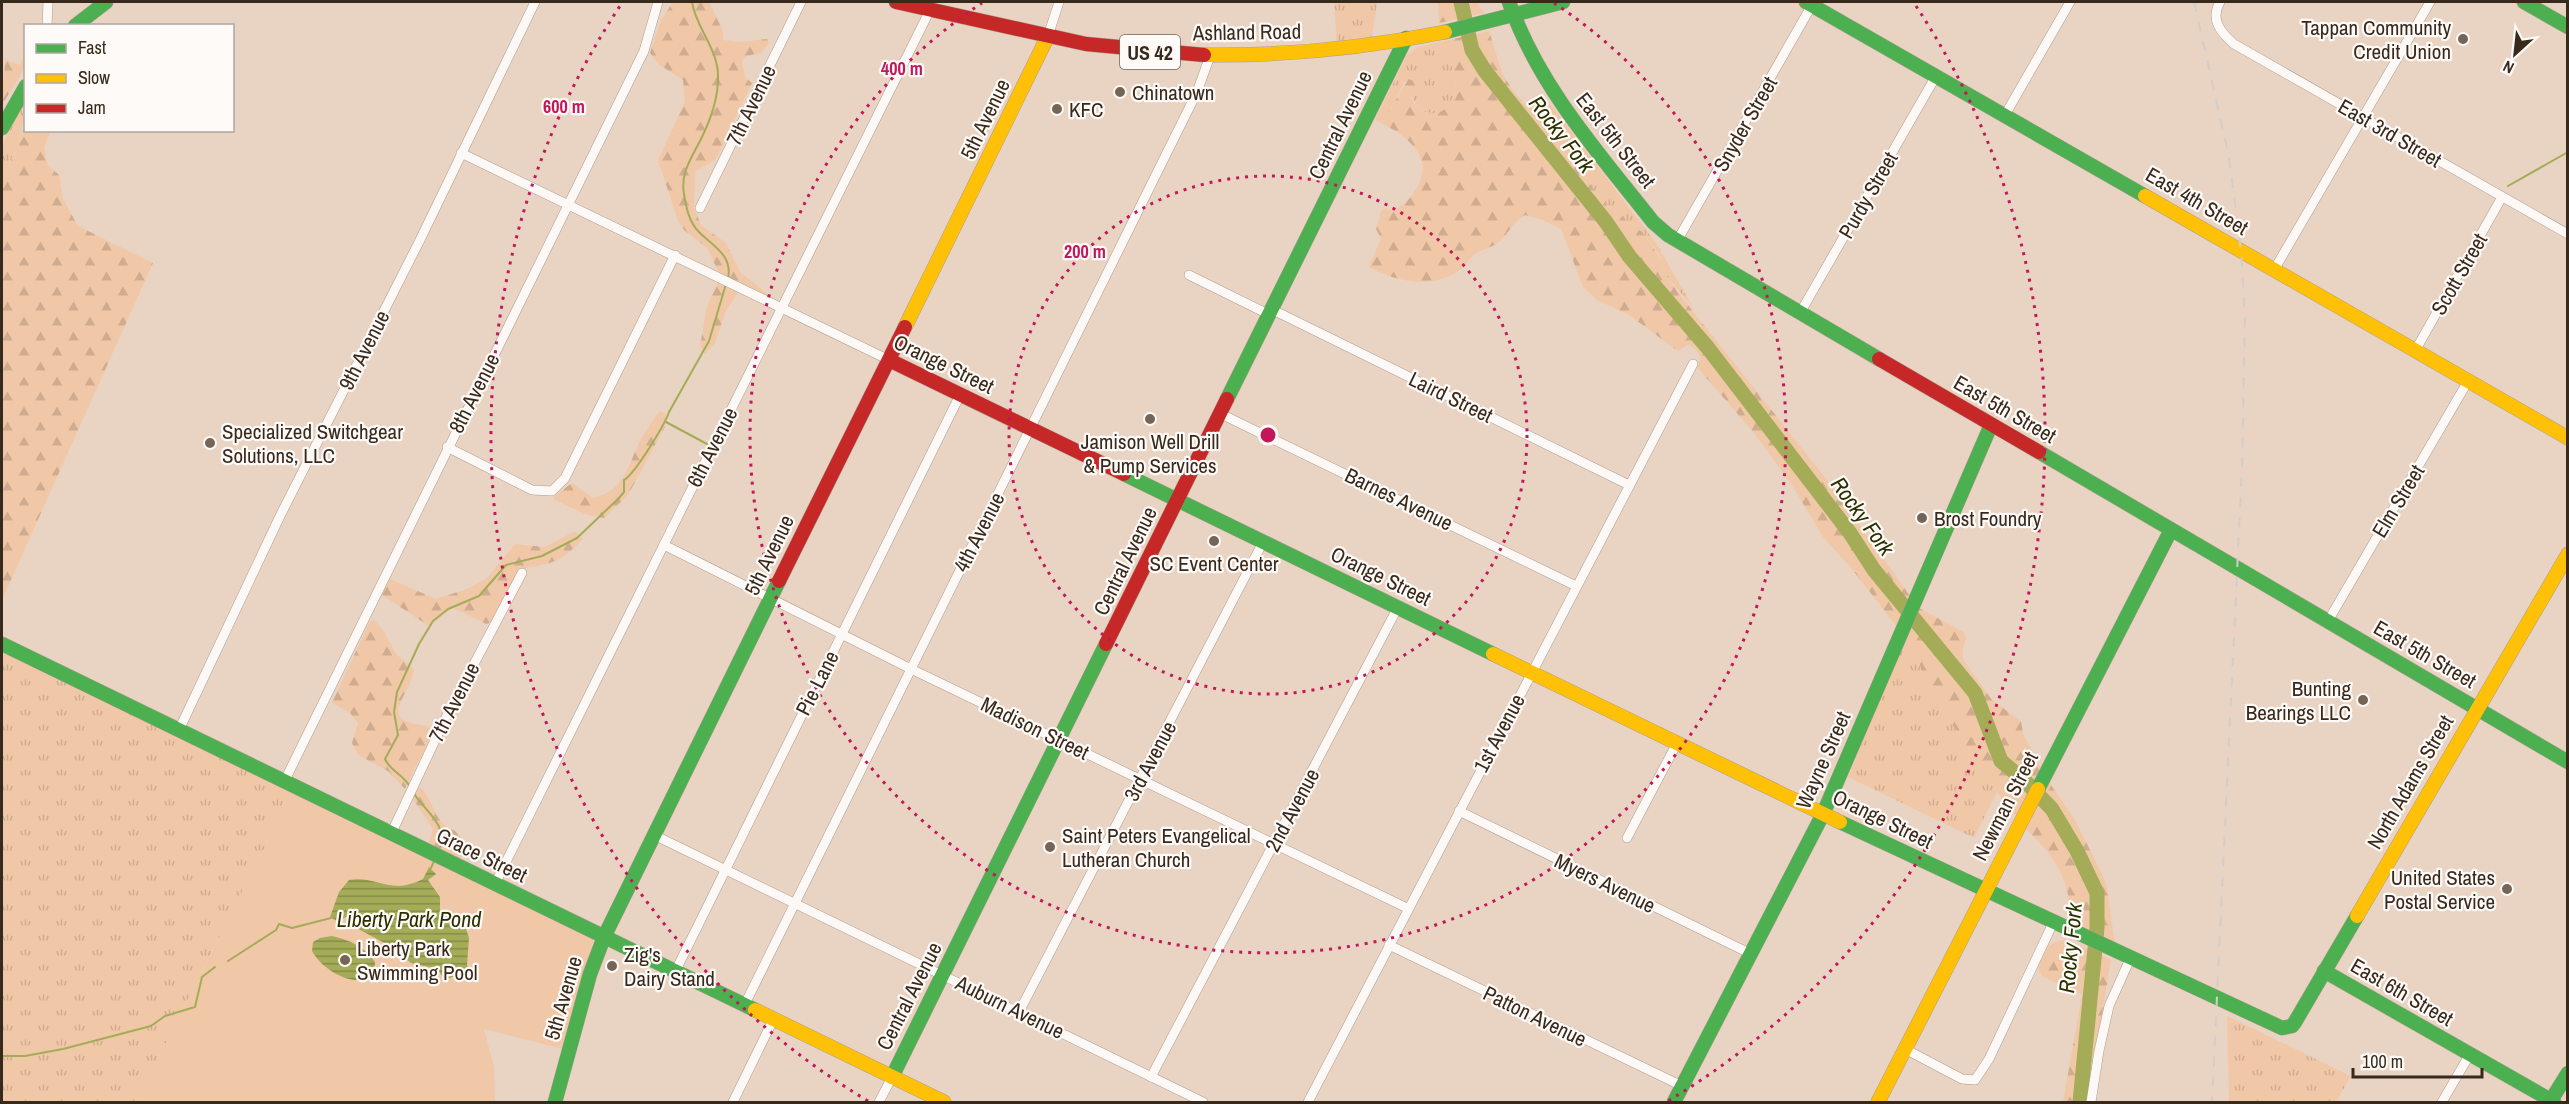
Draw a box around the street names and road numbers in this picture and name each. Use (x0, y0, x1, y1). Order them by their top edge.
street label: Ashland Road (1192, 17, 1301, 47)
road number: US 42 (1120, 35, 1180, 69)
street label: 7th Avenue (719, 60, 783, 150)
street label: Central Avenue (1301, 66, 1379, 184)
street label: Snyder Street (1706, 71, 1784, 177)
street label: 5th Avenue (953, 74, 1017, 164)
street label: East 5th Street (1570, 86, 1663, 194)
street label: East 3rd Street (2333, 92, 2447, 174)
street label: Purdy Street (1832, 146, 1905, 244)
street label: East 4th Street (2140, 160, 2254, 242)
street label: Scott Street (2424, 228, 2494, 320)
street label: 9th Avenue (332, 305, 396, 395)
street label: Orange Street (889, 327, 999, 401)
street label: 8th Avenue (442, 348, 506, 438)
street label: Laird Street (1404, 364, 1498, 430)
street label: East 5th Street (1948, 368, 2062, 450)
street label: 6th Avenue (680, 402, 744, 492)
street label: Elm Street (2365, 459, 2431, 543)
street label: Barnes Avenue (1340, 460, 1458, 538)
street label: 4th Avenue (947, 487, 1011, 577)
street label: Central Avenue (1086, 502, 1164, 620)
street label: 5th Avenue (737, 510, 801, 600)
street label: Orange Street (1326, 539, 1436, 613)
street label: East 5th Street (2368, 613, 2482, 695)
street label: Pie Lane (788, 646, 846, 720)
street label: 7th Avenue (422, 657, 486, 747)
street label: Madison Street (976, 689, 1094, 767)
street label: 1st Avenue (1466, 689, 1532, 777)
street label: Wayne Street (1789, 707, 1857, 813)
street label: North Adams Street (2360, 709, 2460, 854)
street label: 3rd Avenue (1117, 716, 1183, 806)
street label: Newman Street (1965, 746, 2045, 865)
street label: 2nd Avenue (1258, 763, 1326, 857)
street label: Orange Street (1828, 782, 1938, 856)
street label: Grace Street (432, 821, 532, 890)
street label: Myers Avenue (1550, 846, 1660, 920)
street label: Central Avenue (869, 937, 949, 1055)
street label: East 6th Street (2345, 951, 2459, 1033)
street label: 5th Avenue (537, 953, 589, 1043)
street label: Auburn Avenue (950, 968, 1069, 1046)
street label: Patton Avenue (1478, 978, 1592, 1054)

